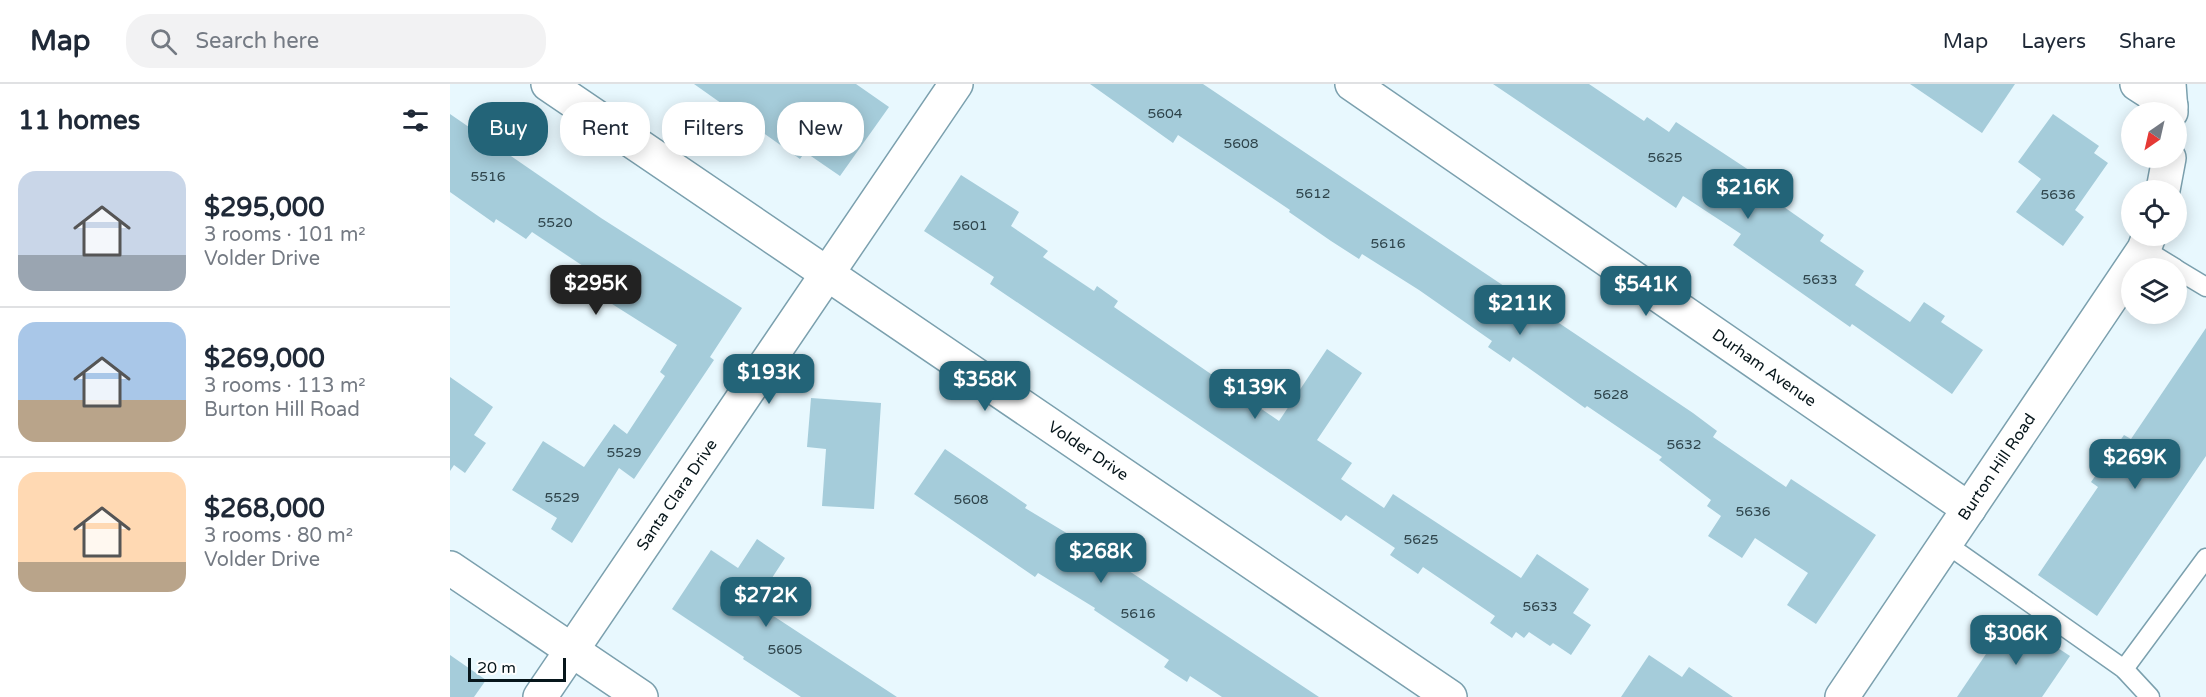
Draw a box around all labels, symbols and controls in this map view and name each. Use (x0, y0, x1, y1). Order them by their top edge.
search box (126, 14, 546, 68)
text: Map (30, 24, 90, 58)
icon: search (147, 25, 180, 58)
text: Search here (195, 28, 319, 54)
text: Map (1943, 29, 1988, 54)
text: Layers (2021, 29, 2086, 54)
text: Share (2119, 29, 2176, 54)
chip: Buy (468, 102, 548, 156)
chip: Rent (560, 102, 650, 156)
chip: Filters (662, 102, 765, 156)
chip: New (777, 102, 864, 156)
north arrow (2121, 102, 2187, 168)
map controls (2121, 102, 2187, 324)
icon: filters (399, 104, 432, 137)
text: 11 homes (18, 105, 140, 136)
house number: 5604 (1147, 105, 1183, 122)
house number: 5608 (1223, 135, 1259, 152)
house number: 5625 (1647, 149, 1683, 166)
house number: 5516 (470, 168, 506, 185)
pin: $216K (1706, 169, 1790, 220)
text: $216K (1716, 176, 1780, 200)
button: locate (2121, 180, 2187, 246)
house number: 5612 (1295, 185, 1331, 202)
house number: 5636 (2040, 186, 2076, 203)
text: $295,000 (204, 192, 324, 223)
icon: home (66, 195, 138, 267)
house number: 5520 (537, 214, 573, 231)
house number: 5601 (952, 217, 988, 234)
text: 3 rooms · 101 m² (204, 223, 366, 247)
house number: 5616 (1370, 235, 1406, 252)
text: Volder Drive (204, 247, 320, 271)
button: layers (2121, 258, 2187, 324)
pin: $295K (554, 265, 638, 316)
pin: $541K (1604, 266, 1688, 317)
house number: 5633 (1802, 271, 1838, 288)
text: $295K (564, 272, 628, 296)
text: $541K (1614, 273, 1678, 297)
pin: $211K (1478, 285, 1562, 336)
text: $211K (1488, 292, 1552, 316)
street label: Durham Avenue (1708, 325, 1820, 411)
text: $269,000 (204, 343, 325, 374)
icon: home (66, 346, 138, 418)
pin: $193K (727, 354, 811, 405)
text: $193K (737, 361, 801, 385)
pin: $358K (943, 361, 1027, 412)
text: $358K (953, 368, 1017, 392)
pin: $139K (1213, 369, 1297, 420)
text: 3 rooms · 113 m² (204, 374, 366, 398)
text: $139K (1223, 376, 1287, 400)
house number: 5628 (1593, 386, 1629, 403)
text: Burton Hill Road (204, 398, 360, 422)
street label: Burton Hill Road (1954, 410, 2040, 524)
street label: Volder Drive (1044, 417, 1132, 485)
street label: Santa Clara Drive (632, 435, 722, 555)
house number: 5632 (1666, 436, 1702, 453)
pin: $269K (2093, 439, 2177, 490)
house number: 5529 (606, 444, 642, 461)
text: $269K (2103, 446, 2167, 470)
house number: 5529 (544, 489, 580, 506)
house number: 5608 (953, 491, 989, 508)
text: $268,000 (204, 493, 325, 524)
icon: home (66, 496, 138, 568)
house number: 5636 (1735, 503, 1771, 520)
text: 3 rooms · 80 m² (204, 524, 353, 548)
house number: 5625 (1403, 531, 1439, 548)
pin: $268K (1059, 533, 1143, 584)
text: $268K (1069, 540, 1133, 564)
text: Volder Drive (204, 548, 320, 572)
pin: $272K (724, 577, 808, 628)
text: $272K (734, 584, 798, 608)
house number: 5633 (1522, 598, 1558, 615)
house number: 5616 (1120, 605, 1156, 622)
pin: $306K (1974, 615, 2058, 666)
text: $306K (1984, 622, 2048, 646)
house number: 5605 (767, 641, 803, 658)
scale bar (468, 655, 566, 682)
text: 20 m (477, 658, 516, 678)

